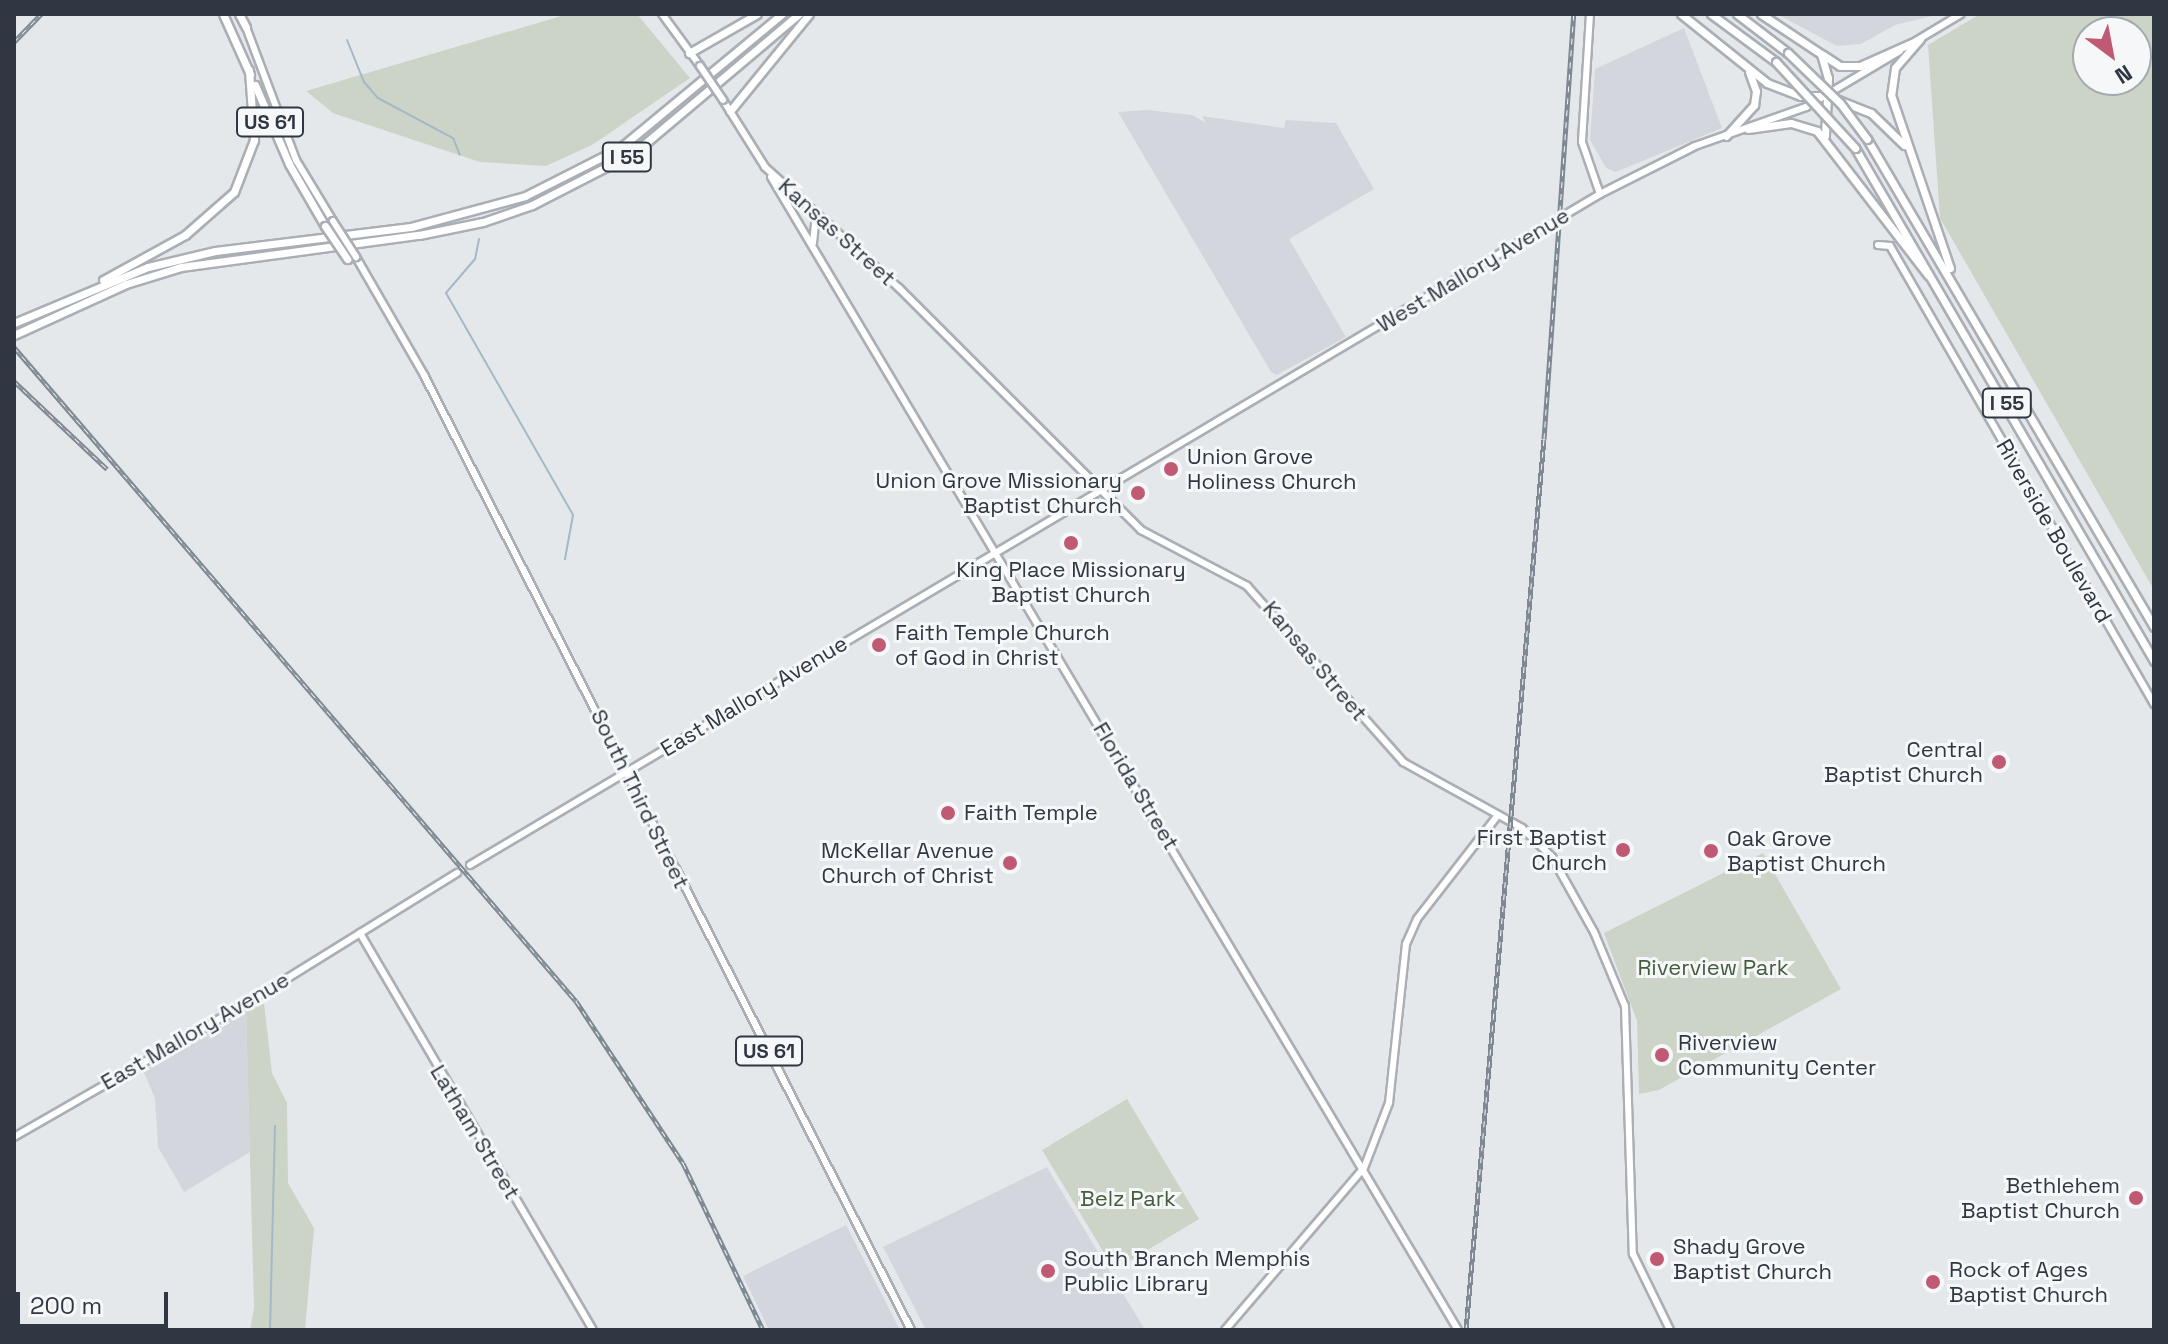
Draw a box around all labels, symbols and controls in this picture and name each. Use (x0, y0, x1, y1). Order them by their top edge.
north arrow (2072, 16, 2152, 96)
text: N (2110, 59, 2137, 90)
road number: US 61 (236, 106, 304, 138)
road number: I 55 (601, 141, 653, 173)
street label: Kansas Street (773, 173, 901, 291)
street label: West Mallory Avenue (1372, 202, 1574, 338)
road number: I 55 (1981, 387, 2033, 419)
street label: Riverside Boulevard (1991, 435, 2117, 627)
place label: Union Grove Holiness Church (1187, 443, 1357, 494)
marker: Union Grove Holiness Church (1162, 460, 1180, 478)
place label: Union Grove Missionary Baptist Church (876, 467, 1122, 518)
marker: Union Grove Missionary Baptist Church (1129, 484, 1147, 502)
marker: King Place Missionary Baptist Church (1062, 534, 1080, 552)
place label: King Place Missionary Baptist Church (956, 556, 1186, 608)
street label: Kansas Street (1257, 596, 1373, 726)
place label: Faith Temple Church of God in Christ (895, 619, 1110, 670)
street label: East Mallory Avenue (656, 630, 852, 762)
marker: Faith Temple Church of God in Christ (870, 636, 888, 654)
street label: South Third Street (585, 705, 695, 893)
street label: Florida Street (1088, 717, 1184, 855)
place label: Central Baptist Church (1824, 736, 1983, 788)
marker: Central Baptist Church (1990, 753, 2008, 771)
place label: Faith Temple (964, 800, 1098, 826)
marker: Faith Temple (939, 804, 957, 822)
place label: First Baptist Church (1477, 824, 1607, 876)
place label: Oak Grove Baptist Church (1727, 825, 1886, 876)
place label: McKellar Avenue Church of Christ (821, 837, 994, 888)
marker: First Baptist Church (1614, 841, 1632, 859)
marker: Oak Grove Baptist Church (1702, 842, 1720, 860)
marker: McKellar Avenue Church of Christ (1001, 854, 1019, 872)
park label: Riverview Park (1637, 955, 1789, 981)
street label: East Mallory Avenue (96, 966, 294, 1096)
place label: Riverview Community Center (1678, 1029, 1876, 1080)
road number: US 61 (735, 1035, 803, 1067)
marker: Riverview Community Center (1653, 1046, 1671, 1064)
street label: Latham Street (425, 1060, 525, 1204)
place label: Bethlehem Baptist Church (1961, 1172, 2120, 1224)
park label: Belz Park (1080, 1186, 1176, 1212)
marker: Bethlehem Baptist Church (2127, 1189, 2145, 1207)
place label: Shady Grove Baptist Church (1673, 1233, 1832, 1284)
place label: South Branch Memphis Public Library (1064, 1245, 1310, 1296)
marker: Shady Grove Baptist Church (1648, 1250, 1666, 1268)
place label: Rock of Ages Baptist Church (1949, 1256, 2108, 1308)
marker: South Branch Memphis Public Library (1039, 1262, 1057, 1280)
marker: Rock of Ages Baptist Church (1924, 1273, 1942, 1291)
scale bar (20, 1276, 172, 1326)
text: 200 m (30, 1290, 102, 1321)

